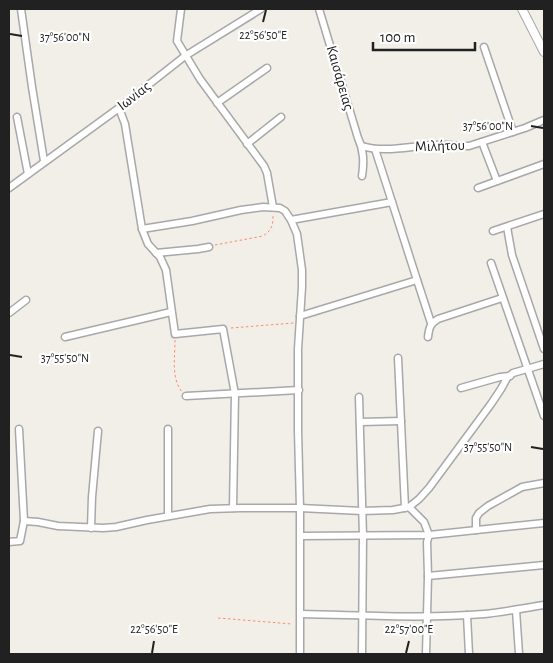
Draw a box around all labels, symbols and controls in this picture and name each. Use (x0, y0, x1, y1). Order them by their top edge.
scale bar (373, 20, 476, 52)
text: 22°56'50"E (239, 29, 287, 41)
text: 100 m (380, 30, 415, 45)
text: 37°56'00"N (40, 31, 90, 43)
street label: Καισάρειας (324, 44, 356, 112)
street label: Ιωνίας (115, 78, 154, 113)
text: 37°56'00"N (463, 120, 513, 132)
street label: Μιλήτου (415, 138, 465, 154)
text: 37°55'50"N (41, 352, 89, 364)
text: 37°55'50"N (464, 441, 512, 453)
text: 22°56'50"E (130, 623, 178, 635)
text: 22°57'00"E (385, 623, 433, 635)

